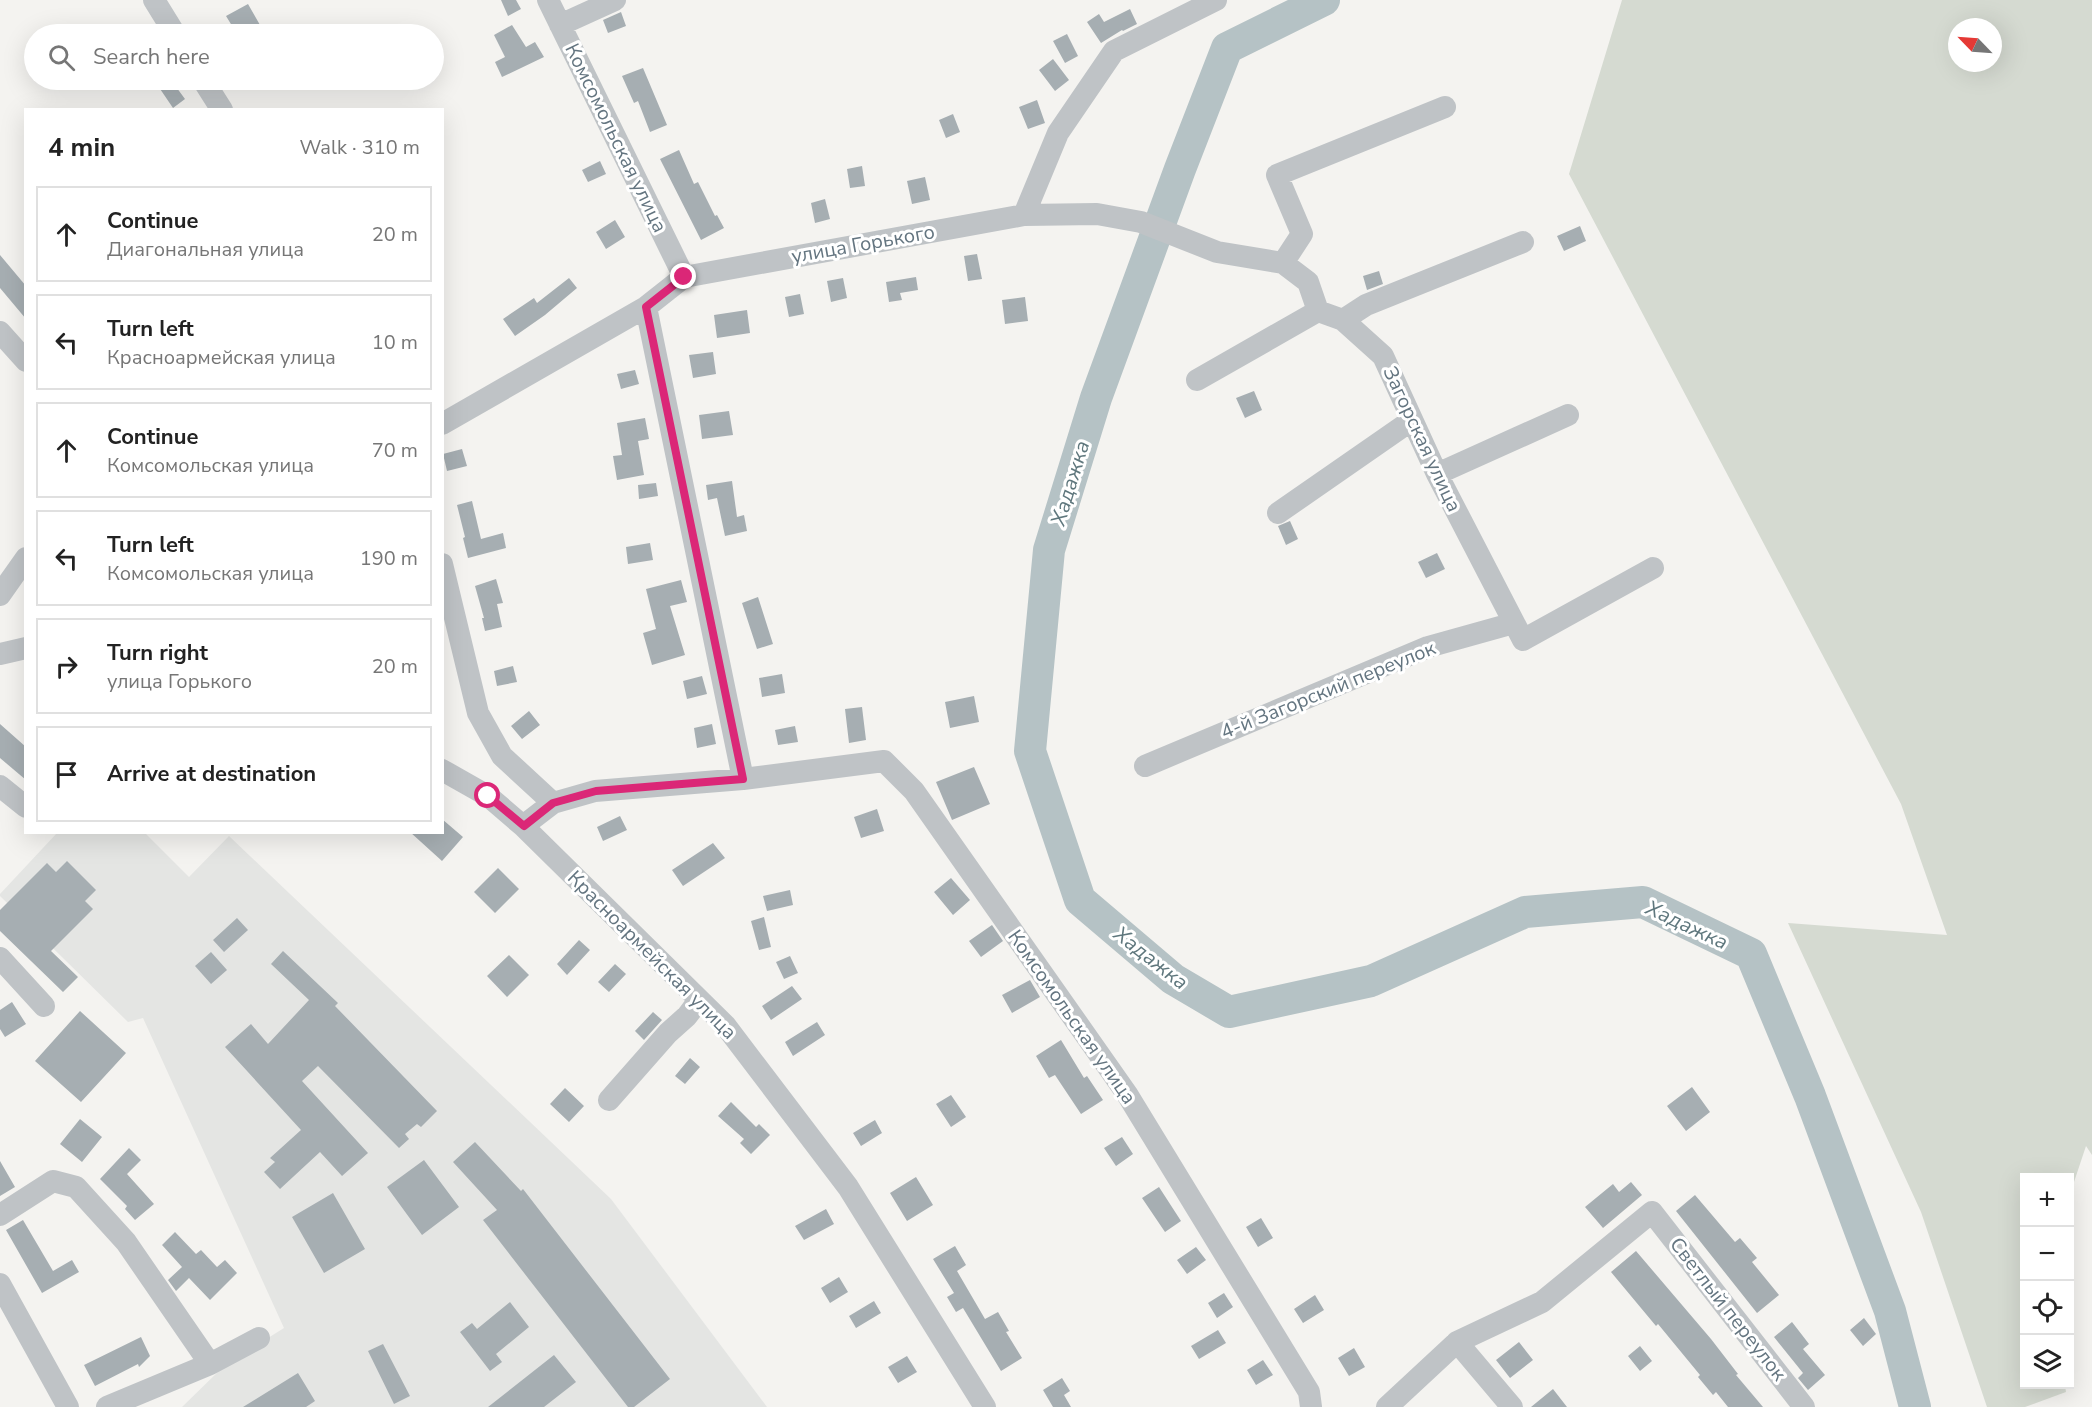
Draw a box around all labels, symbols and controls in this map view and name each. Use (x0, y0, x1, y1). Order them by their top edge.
north arrow (1948, 18, 2002, 72)
search box (24, 24, 444, 90)
street label: Комсомольская улица (559, 39, 673, 237)
icon: search (45, 41, 78, 74)
text: Search here (93, 42, 210, 72)
text: 4 min (48, 130, 115, 165)
text: Walk · 310 m (300, 134, 420, 161)
text: Continue (107, 206, 198, 236)
icon: ahead (50, 218, 83, 251)
street label: улица Горького (789, 218, 937, 270)
text: 20 m (372, 221, 418, 248)
text: Диагональная улица (107, 236, 304, 263)
route end (670, 263, 696, 289)
text: Turn left (107, 314, 194, 344)
icon: left (50, 326, 83, 359)
text: 10 m (372, 329, 418, 356)
text: Красноармейская улица (107, 344, 336, 371)
street label: Загорская улица (1376, 362, 1468, 516)
text: Continue (107, 422, 198, 452)
icon: ahead (50, 434, 83, 467)
text: 70 m (372, 437, 418, 464)
water label: Хадажка (1044, 437, 1096, 530)
text: Комсомольская улица (107, 452, 314, 479)
text: Turn left (107, 530, 194, 560)
icon: left (50, 542, 83, 575)
text: 190 m (360, 545, 418, 572)
text: Комсомольская улица (107, 560, 314, 587)
street label: 4-й Загорский переулок (1217, 634, 1440, 746)
text: Turn right (107, 638, 208, 668)
icon: right (50, 650, 83, 683)
text: 20 m (372, 653, 418, 680)
text: улица Горького (107, 668, 252, 695)
icon: arrive (50, 758, 83, 791)
text: Arrive at destination (107, 759, 316, 789)
route start (474, 782, 500, 808)
street label: Красноармейская улица (562, 865, 742, 1045)
water label: Хадажка (1640, 893, 1733, 956)
water label: Хадажка (1107, 919, 1194, 996)
street label: Комсомольская улица (1002, 924, 1142, 1110)
map controls (2020, 1173, 2074, 1389)
button: + (2020, 1173, 2074, 1227)
button: − (2020, 1227, 2074, 1281)
street label: Светлый переулок (1663, 1232, 1793, 1387)
button: locate (2020, 1281, 2074, 1335)
button: layers (2020, 1335, 2074, 1389)

